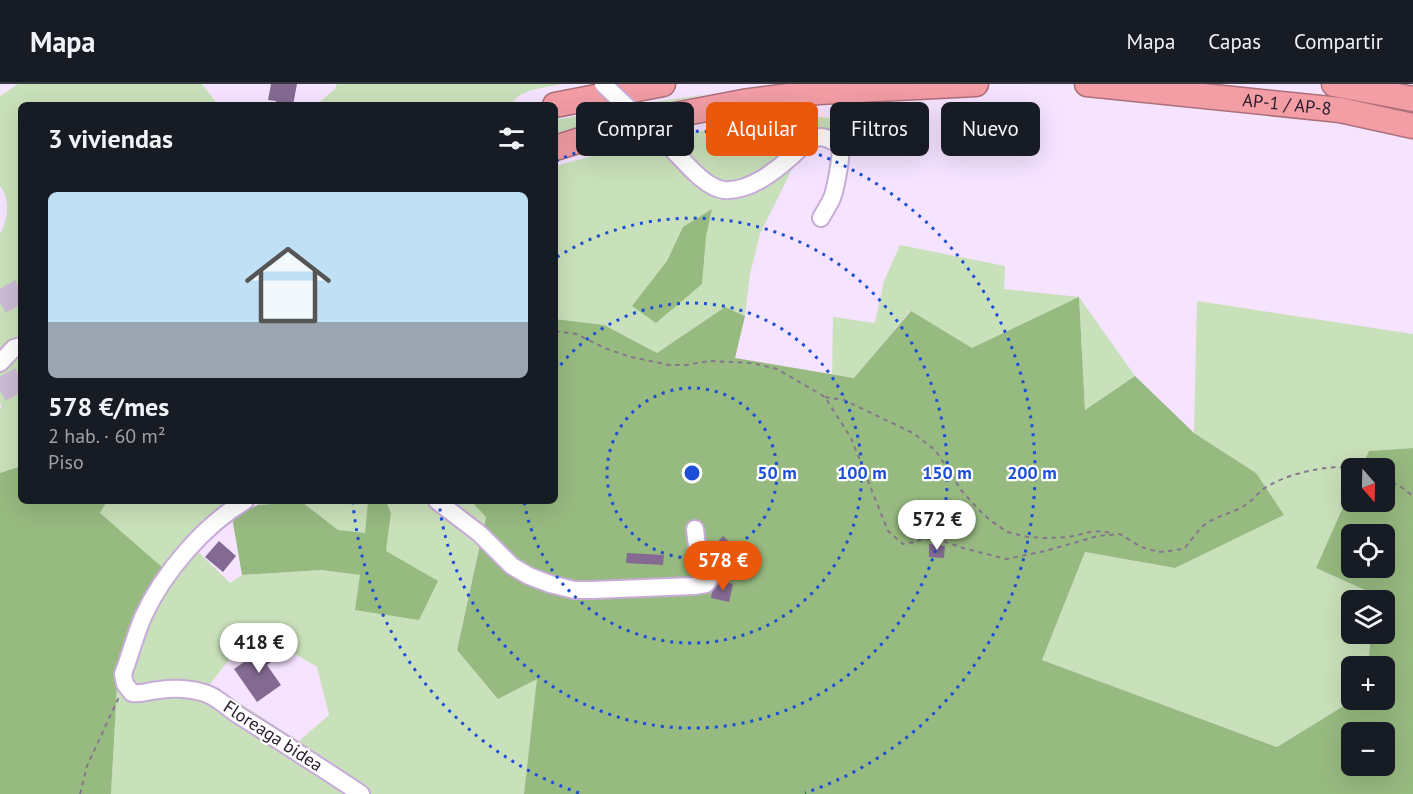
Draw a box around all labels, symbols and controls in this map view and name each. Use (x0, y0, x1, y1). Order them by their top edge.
text: Mapa (30, 23, 95, 60)
text: Mapa (1127, 28, 1175, 55)
text: Capas (1208, 28, 1261, 55)
text: Compartir (1294, 28, 1383, 55)
street label: AP-1 / AP-8 (1241, 88, 1333, 120)
chip: Comprar (576, 102, 694, 156)
chip: Alquilar (706, 102, 818, 156)
chip: Filtros (830, 102, 929, 156)
chip: Nuevo (941, 102, 1040, 156)
text: 3 viviendas (48, 122, 173, 155)
icon: filters (495, 122, 528, 155)
icon: home (234, 231, 342, 339)
text: 578 €/mes (48, 390, 169, 423)
text: 2 hab. · 60 m² (48, 423, 166, 449)
text: Piso (48, 449, 84, 475)
north arrow (1341, 458, 1395, 512)
map controls (1341, 458, 1395, 776)
text: 50 m (757, 461, 797, 484)
text: 100 m (837, 461, 887, 484)
text: 150 m (922, 461, 972, 484)
text: 200 m (1007, 461, 1057, 484)
centre of rings (682, 463, 702, 483)
pin: 572 € (895, 500, 979, 551)
text: 572 € (912, 506, 962, 532)
button: locate (1341, 524, 1395, 578)
pin: 578 € (681, 541, 765, 592)
text: 578 € (698, 547, 748, 573)
button: layers (1341, 590, 1395, 644)
pin: 418 € (217, 623, 301, 674)
text: 418 € (234, 629, 284, 655)
button: + (1341, 656, 1395, 710)
street label: Floreaga bidea (219, 695, 327, 776)
button: − (1341, 722, 1395, 776)

